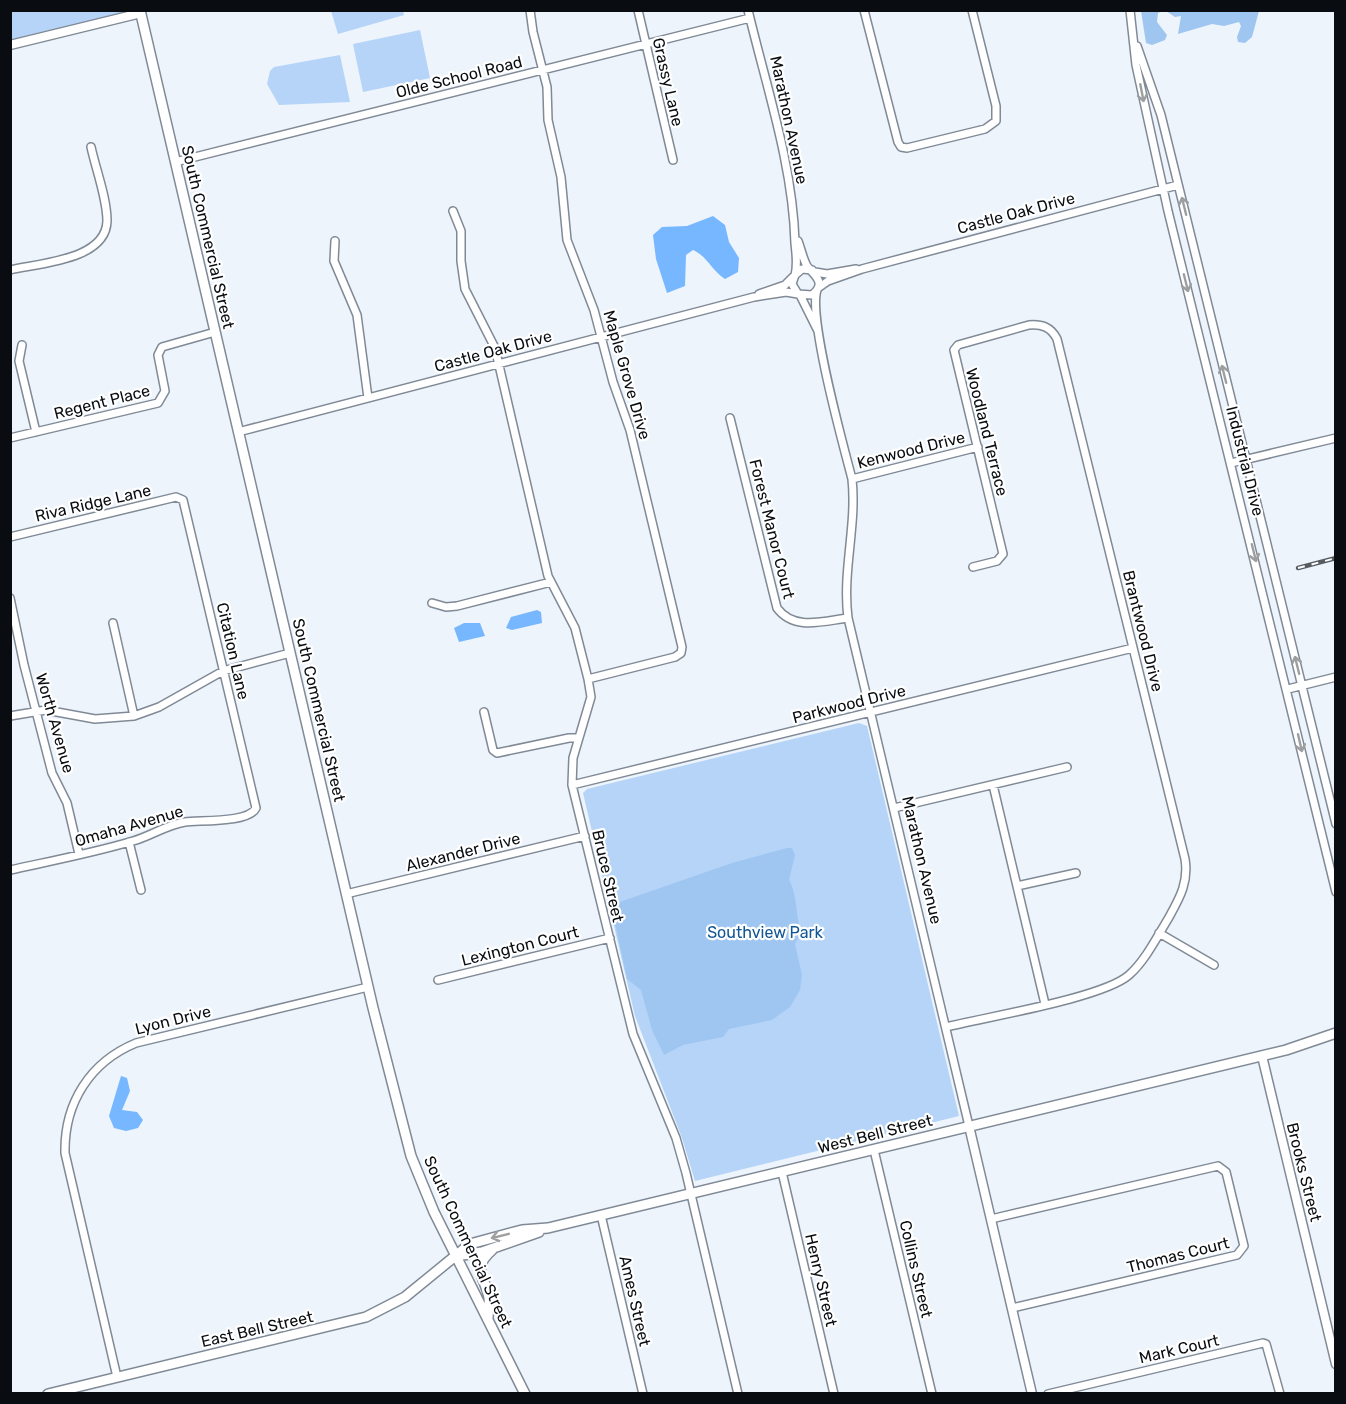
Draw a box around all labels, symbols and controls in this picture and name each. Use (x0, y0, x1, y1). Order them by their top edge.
street label: Grassy Lane (649, 36, 687, 128)
street label: Olde School Road (394, 52, 524, 102)
street label: Marathon Avenue (766, 54, 812, 186)
one-way arrow (1137, 83, 1148, 102)
street label: South Commercial Street (178, 144, 238, 330)
street label: Castle Oak Drive (955, 188, 1077, 238)
one-way arrow (1177, 197, 1189, 216)
one-way arrow (1181, 273, 1193, 292)
street label: Maple Grove Drive (599, 308, 655, 442)
street label: Castle Oak Drive (432, 326, 554, 376)
one-way arrow (1218, 365, 1230, 384)
street label: Woodland Terrace (962, 366, 1012, 498)
street label: Regent Place (52, 381, 152, 423)
street label: Industrial Drive (1222, 404, 1268, 518)
street label: Kenwood Drive (855, 427, 967, 473)
street label: Forest Manor Court (745, 457, 799, 601)
street label: Riva Ridge Lane (33, 480, 153, 526)
one-way arrow (1248, 544, 1260, 563)
street label: Brantwood Drive (1119, 568, 1167, 694)
street label: Citation Lane (213, 601, 253, 701)
street label: South Commercial Street (289, 617, 349, 803)
one-way arrow (1291, 656, 1303, 675)
street label: Worth Avenue (32, 671, 78, 775)
street label: Parkwood Drive (790, 681, 908, 727)
one-way arrow (1295, 733, 1306, 752)
street label: Marathon Avenue (898, 794, 946, 926)
street label: Omaha Avenue (73, 801, 185, 851)
street label: Bruce Street (588, 828, 628, 924)
street label: Alexander Drive (404, 829, 522, 875)
street label: Lexington Court (459, 922, 581, 970)
park label: Southview Park (707, 923, 824, 942)
street label: Lyon Drive (133, 1001, 213, 1039)
street label: West Bell Street (816, 1111, 934, 1157)
street label: Brooks Street (1283, 1120, 1325, 1224)
street label: South Commercial Street (420, 1153, 516, 1331)
street label: Collins Street (896, 1218, 936, 1320)
one-way arrow (490, 1231, 509, 1242)
street label: Henry Street (801, 1232, 841, 1328)
street label: Thomas Court (1125, 1233, 1231, 1277)
street label: Ames Street (615, 1254, 655, 1348)
street label: East Bell Street (199, 1307, 315, 1351)
street label: Mark Court (1137, 1331, 1221, 1367)

